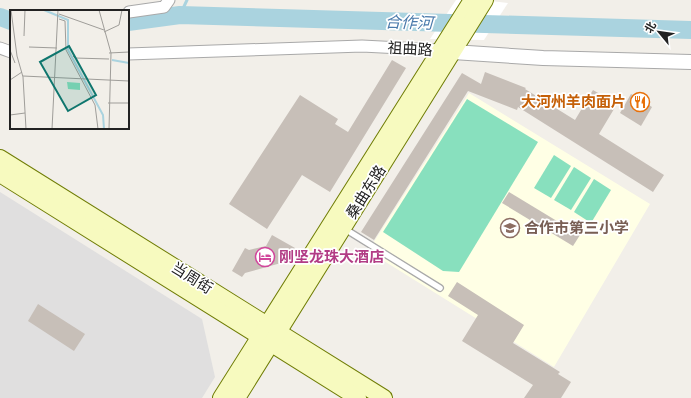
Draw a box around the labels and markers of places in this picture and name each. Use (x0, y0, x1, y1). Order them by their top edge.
restaurant icon: 大河州羊肉面片 (629, 91, 651, 113)
place label: 大河州羊肉面片 (521, 93, 626, 111)
school or university icon: 合作市第三小学 (499, 217, 521, 239)
place label: 合作市第三小学 (524, 219, 629, 237)
hotel icon: 刚坚龙珠大酒店 (254, 246, 276, 268)
place label: 刚坚龙珠大酒店 (279, 248, 384, 266)

